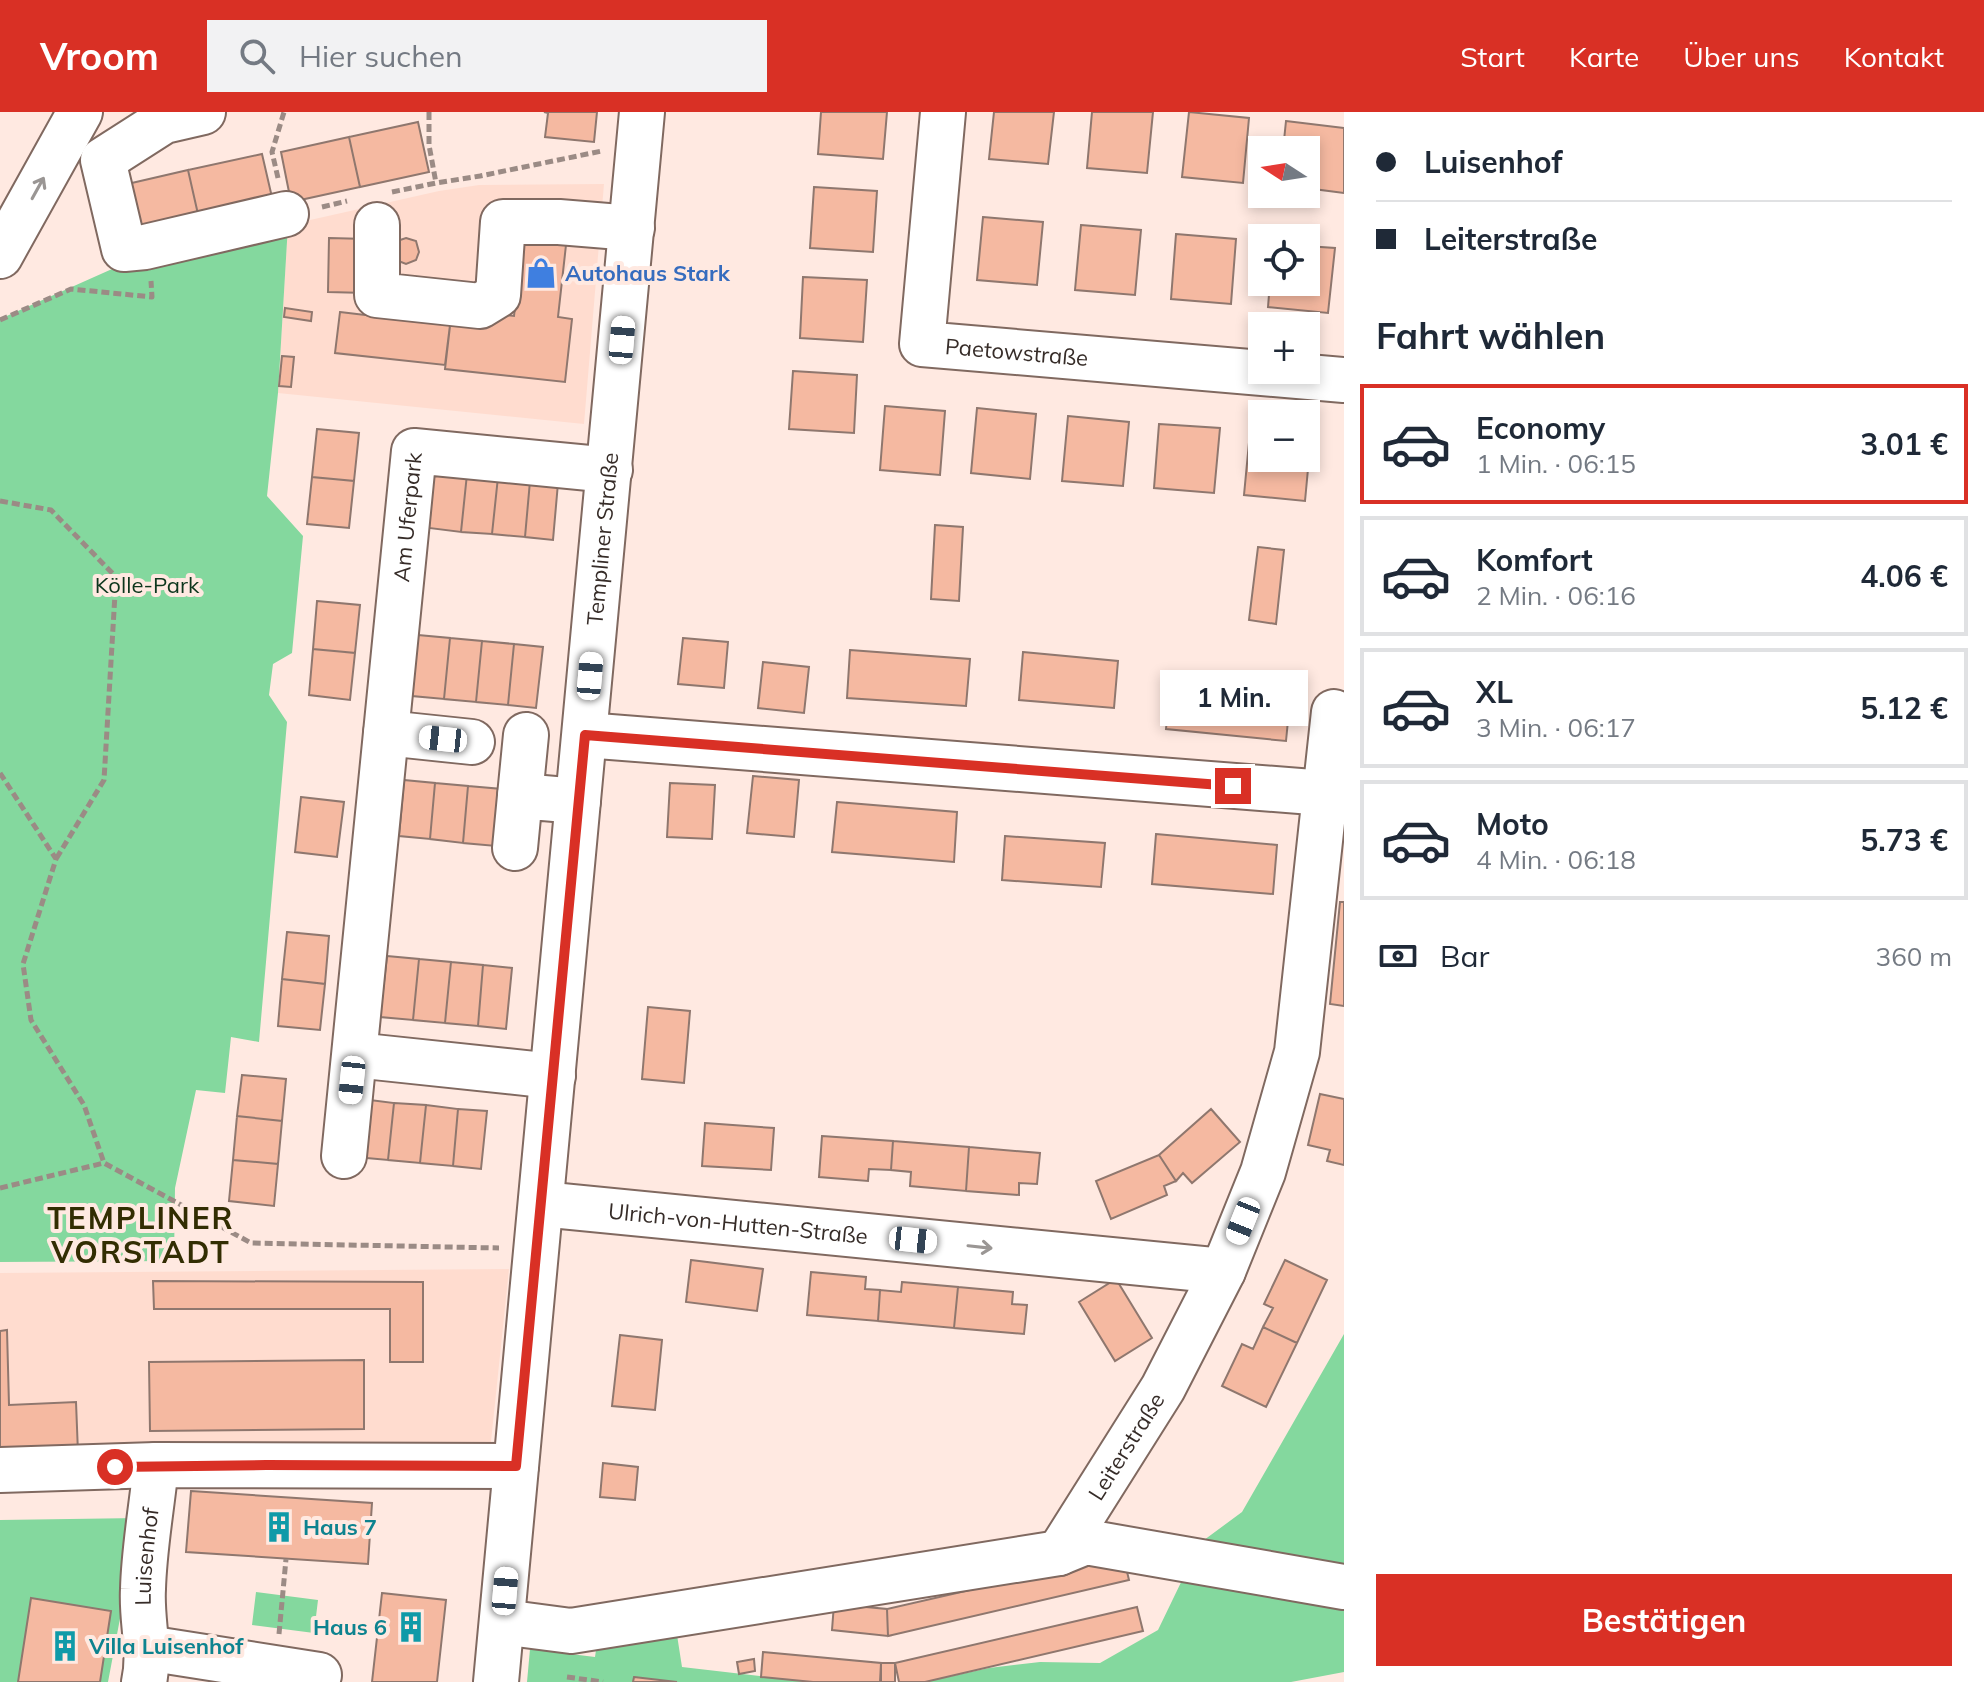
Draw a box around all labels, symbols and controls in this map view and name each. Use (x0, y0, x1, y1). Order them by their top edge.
search box (207, 20, 767, 92)
text: Vroom (40, 32, 159, 80)
icon: search (235, 34, 279, 78)
text: Hier suchen (299, 37, 463, 75)
text: Start (1460, 39, 1525, 74)
text: Karte (1569, 39, 1639, 74)
text: Über uns (1683, 39, 1800, 74)
text: Kontakt (1844, 39, 1944, 74)
north arrow (1248, 136, 1320, 208)
map controls (1248, 136, 1320, 472)
text: Luisenhof (1424, 143, 1563, 181)
one-way arrow (31, 177, 46, 201)
text: Leiterstraße (1424, 220, 1597, 258)
button: locate (1248, 224, 1320, 296)
shop icon: Autohaus Stark (524, 256, 558, 290)
place label: Autohaus Stark (565, 259, 731, 287)
button: + (1248, 312, 1320, 384)
text: Fahrt wählen (1376, 313, 1605, 358)
car (608, 315, 636, 365)
street label: Paetowstraße (944, 332, 1089, 372)
button: − (1248, 400, 1320, 472)
icon: car (1380, 408, 1452, 480)
text: Economy (1476, 409, 1605, 447)
text: 3.01 € (1860, 425, 1948, 463)
text: 1 Min. · 06:15 (1476, 447, 1636, 480)
street label: Am Uferpark (387, 450, 428, 583)
street label: Templiner Straße (580, 451, 624, 627)
icon: car (1380, 540, 1452, 612)
text: Komfort (1476, 541, 1593, 579)
text: 4.06 € (1860, 557, 1948, 595)
park label: Kölle-Park (95, 571, 200, 599)
text: 2 Min. · 06:16 (1476, 579, 1636, 612)
car (576, 651, 604, 701)
callout: 1 Min. (1159, 670, 1307, 726)
icon: car (1380, 672, 1452, 744)
text: XL (1476, 673, 1513, 711)
text: 1 Min. (1197, 681, 1271, 714)
text: 5.12 € (1860, 689, 1948, 727)
text: 3 Min. · 06:17 (1476, 711, 1636, 744)
car (418, 725, 468, 753)
route end (1215, 768, 1251, 804)
icon: car (1380, 804, 1452, 876)
text: Moto (1476, 805, 1549, 843)
text: 5.73 € (1860, 821, 1948, 859)
text: 4 Min. · 06:18 (1476, 843, 1636, 876)
icon: cash (1376, 934, 1420, 978)
text: Bar (1440, 937, 1489, 975)
text: 360 m (1876, 940, 1952, 973)
car (338, 1055, 366, 1105)
car (1223, 1194, 1263, 1248)
street label: Ulrich-von-Hutten-Straße (607, 1197, 869, 1250)
district label: TEMPLINER VORSTADT (47, 1199, 235, 1271)
car (888, 1226, 938, 1254)
one-way arrow (967, 1240, 993, 1255)
street label: Leiterstraße (1082, 1387, 1171, 1506)
route start (97, 1449, 133, 1485)
street label: Luisenhof (129, 1505, 165, 1606)
building icon: Haus 7 (262, 1510, 296, 1544)
place label: Haus 7 (303, 1513, 377, 1541)
car (491, 1566, 519, 1616)
button: Bestätigen (1376, 1574, 1952, 1666)
building icon: Haus 6 (394, 1610, 428, 1644)
place label: Haus 6 (313, 1613, 387, 1641)
building icon: Villa Luisenhof (48, 1629, 82, 1663)
place label: Villa Luisenhof (88, 1632, 244, 1660)

